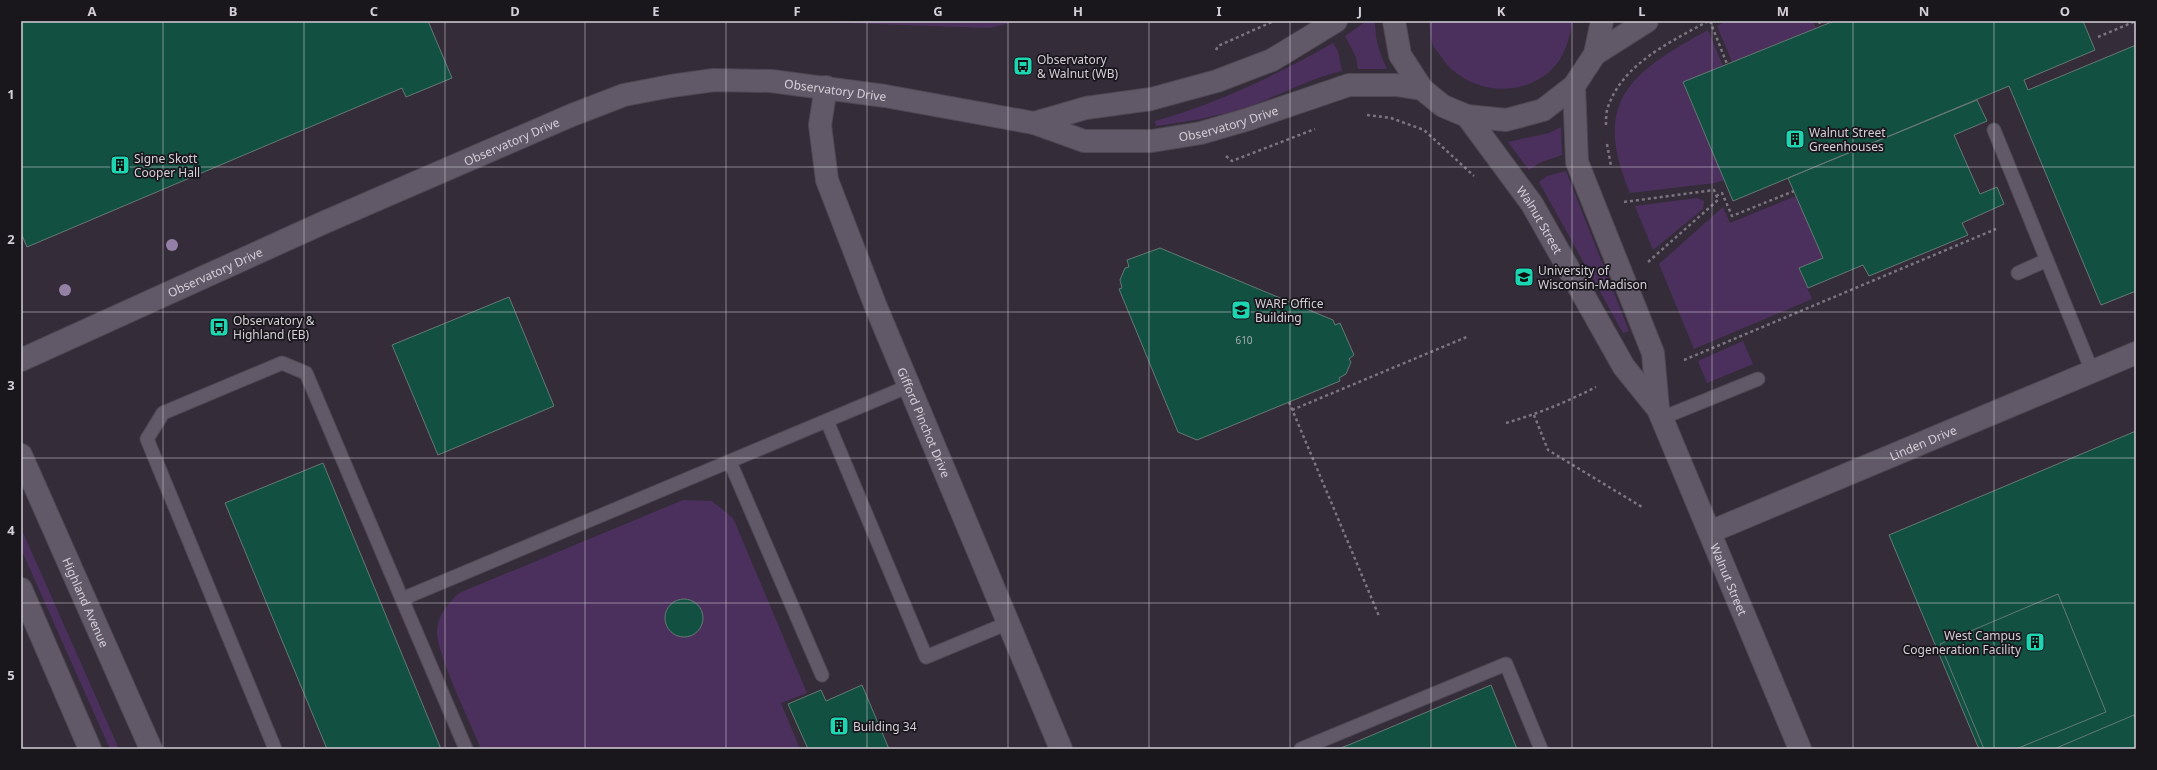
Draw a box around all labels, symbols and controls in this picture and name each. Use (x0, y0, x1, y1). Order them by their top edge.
text: A (88, 2, 97, 20)
text: B (229, 2, 237, 20)
text: C (370, 2, 378, 20)
text: D (510, 2, 520, 20)
text: E (652, 2, 660, 20)
text: F (793, 2, 801, 20)
text: G (933, 2, 943, 20)
text: H (1073, 2, 1083, 20)
text: I (1216, 2, 1222, 20)
text: J (1357, 2, 1362, 20)
text: K (1497, 2, 1506, 20)
text: L (1638, 2, 1646, 20)
text: M (1777, 2, 1789, 20)
text: N (1919, 2, 1929, 20)
text: O (2060, 2, 2070, 20)
place label: Observatory & Walnut (WB) (1037, 51, 1118, 82)
bus stop icon: Observatory & Walnut (WB) (1012, 55, 1034, 77)
street label: Observatory Drive (783, 74, 888, 105)
text: 1 (7, 85, 15, 103)
street label: Observatory Drive (1177, 101, 1280, 145)
street label: Observatory Drive (461, 113, 562, 169)
place label: Walnut Street Greenhouses (1809, 124, 1886, 155)
building icon: Walnut Street Greenhouses (1784, 128, 1806, 150)
place label: Signe Skott Cooper Hall (134, 150, 200, 181)
building icon: Signe Skott Cooper Hall (109, 154, 131, 176)
street label: Walnut Street (1513, 182, 1567, 257)
text: 2 (7, 230, 15, 248)
street label: Observatory Drive (165, 243, 265, 301)
place label: University of Wisconsin-Madison (1538, 262, 1647, 293)
school or university icon: University of Wisconsin-Madison (1513, 266, 1535, 288)
place label: WARF Office Building (1255, 295, 1324, 326)
school or university icon: WARF Office Building (1230, 299, 1252, 321)
place label: Observatory & Highland (EB) (233, 312, 315, 343)
bus stop icon: Observatory & Highland (EB) (208, 316, 230, 338)
house number: 610 (1235, 333, 1253, 347)
street label: Gifford Pinchot Drive (894, 365, 955, 480)
text: 3 (7, 376, 15, 394)
street label: Linden Drive (1887, 421, 1959, 464)
text: 4 (7, 521, 15, 539)
street label: Walnut Street (1706, 541, 1752, 618)
street label: Highland Avenue (59, 555, 114, 650)
place label: West Campus Cogeneration Facility (1903, 627, 2022, 658)
building icon: West Campus Cogeneration Facility (2024, 631, 2046, 653)
text: 5 (7, 666, 15, 684)
building icon: Building 34 (828, 715, 850, 737)
place label: Building 34 (853, 718, 917, 735)

